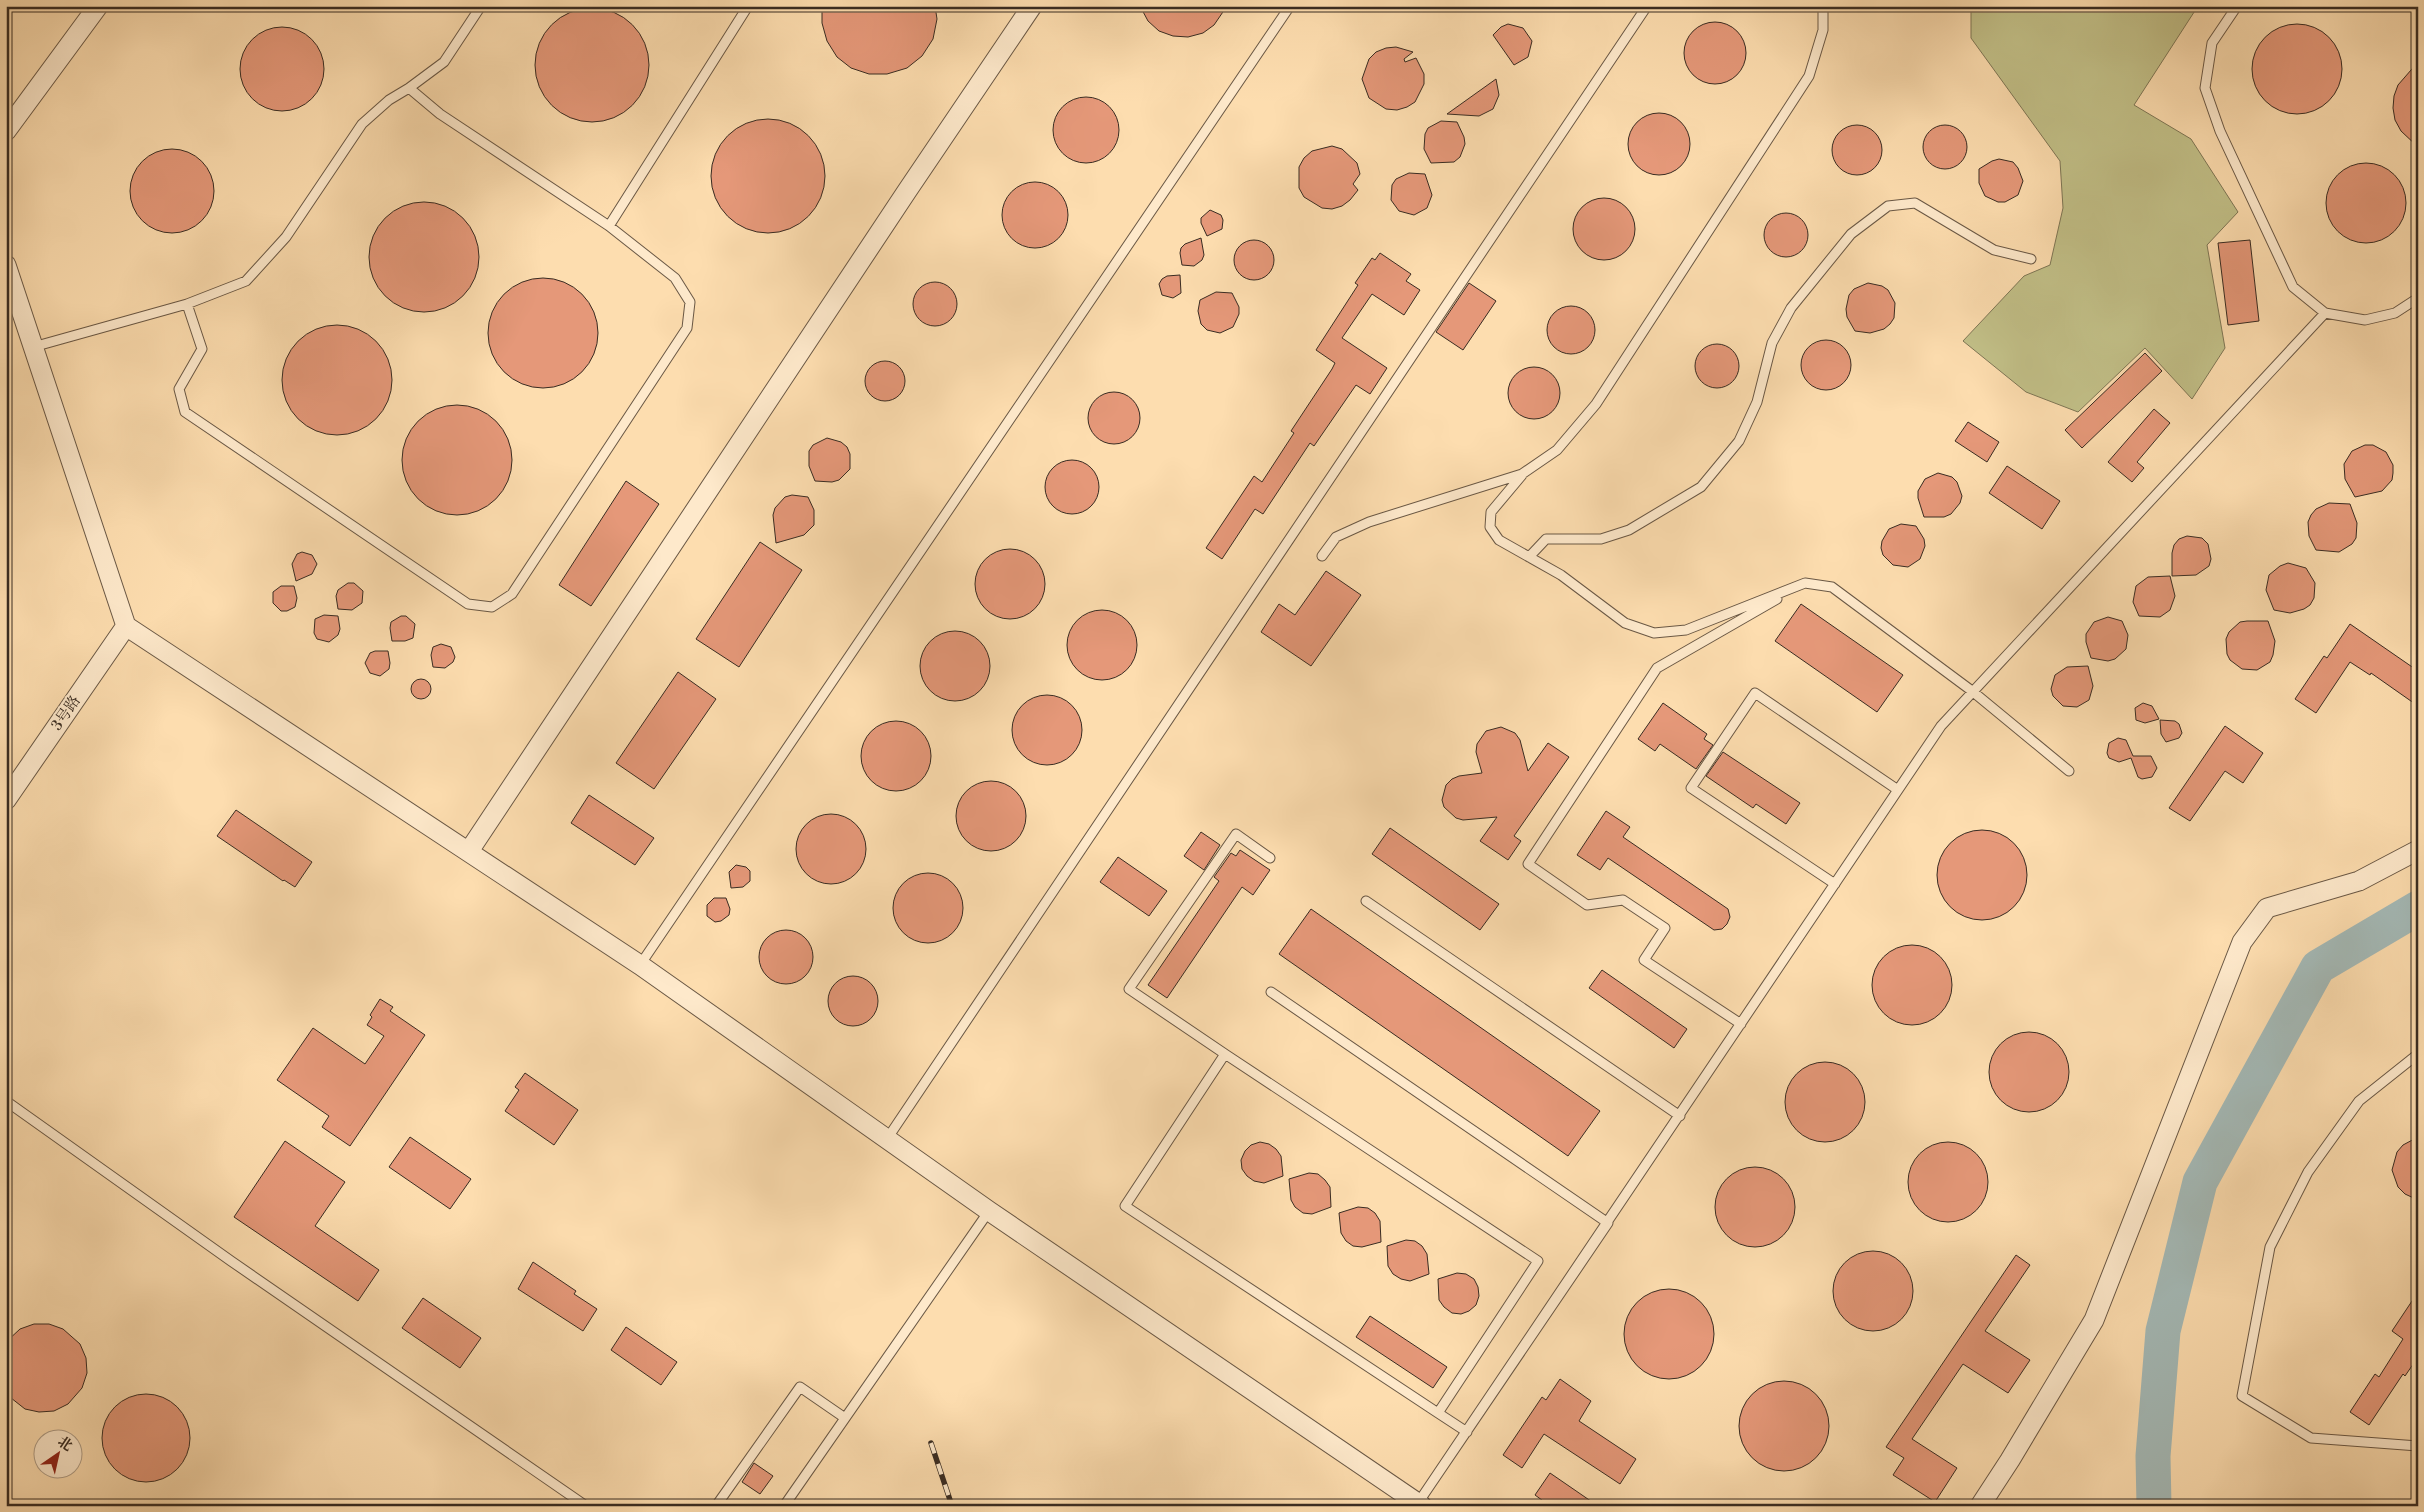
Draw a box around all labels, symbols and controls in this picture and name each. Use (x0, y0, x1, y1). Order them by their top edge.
street label: 3号路 (47, 692, 85, 734)
north arrow (32, 1430, 82, 1480)
text: 北 (54, 1433, 76, 1455)

